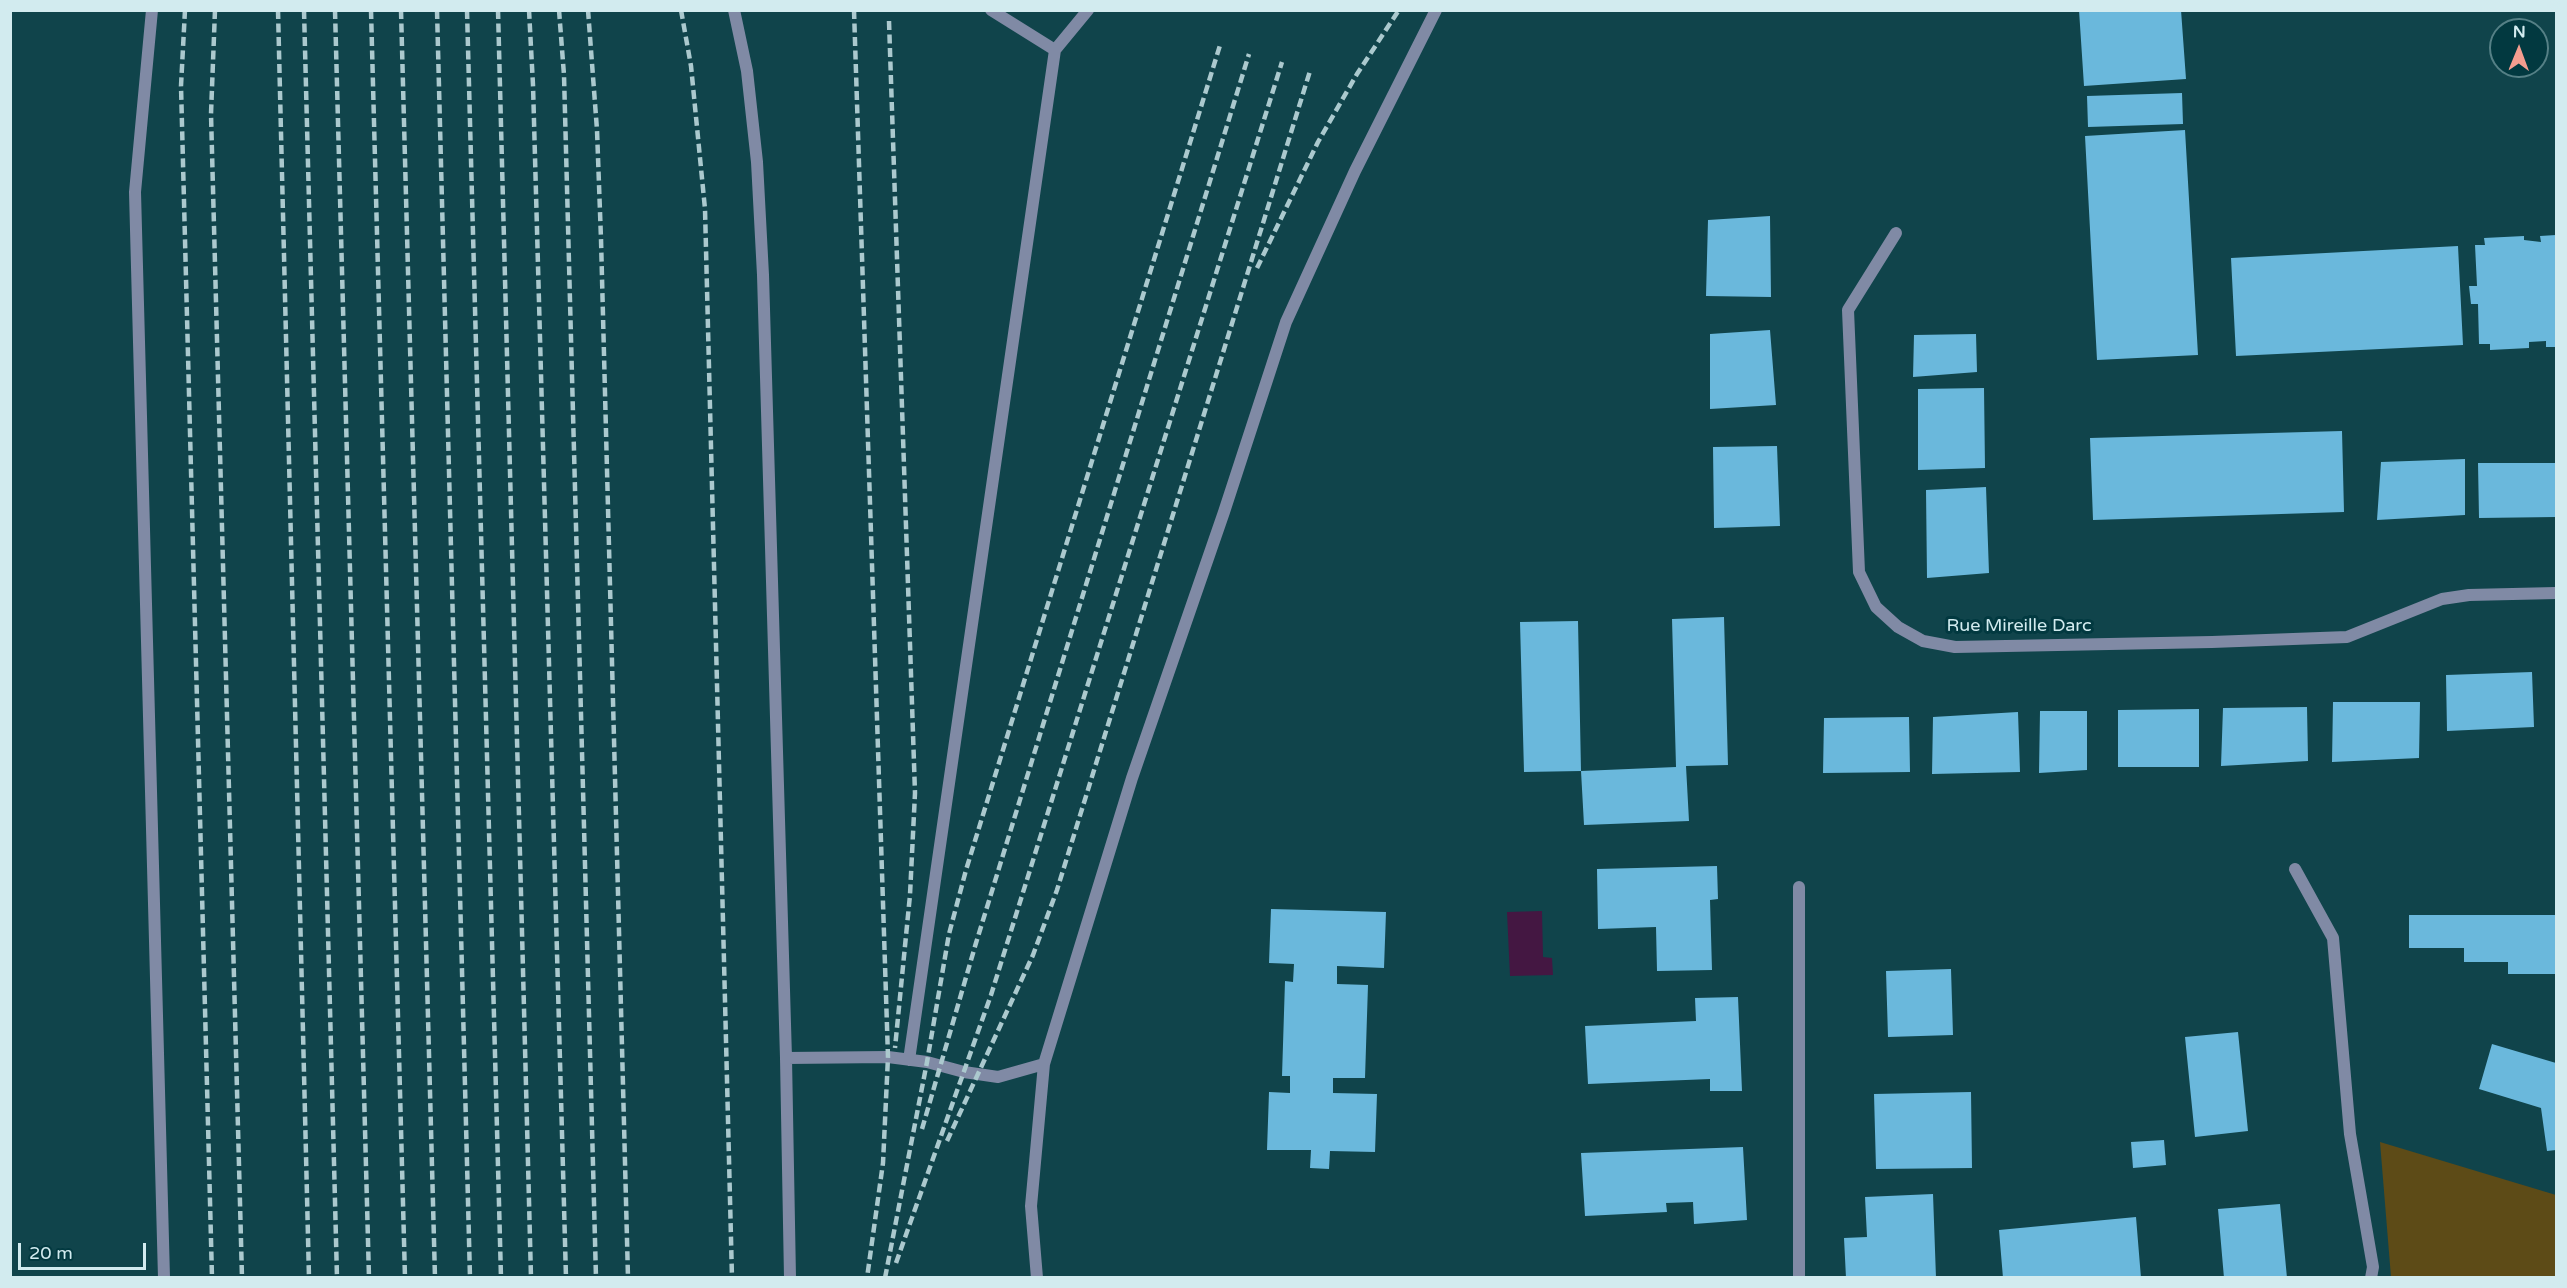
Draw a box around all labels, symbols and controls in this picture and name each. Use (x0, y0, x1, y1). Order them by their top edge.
north arrow (2489, 18, 2549, 78)
text: N (2513, 22, 2526, 42)
street label: Rue Mireille Darc (1946, 615, 2092, 637)
scale bar (21, 1231, 148, 1269)
text: 20 m (29, 1242, 73, 1264)

